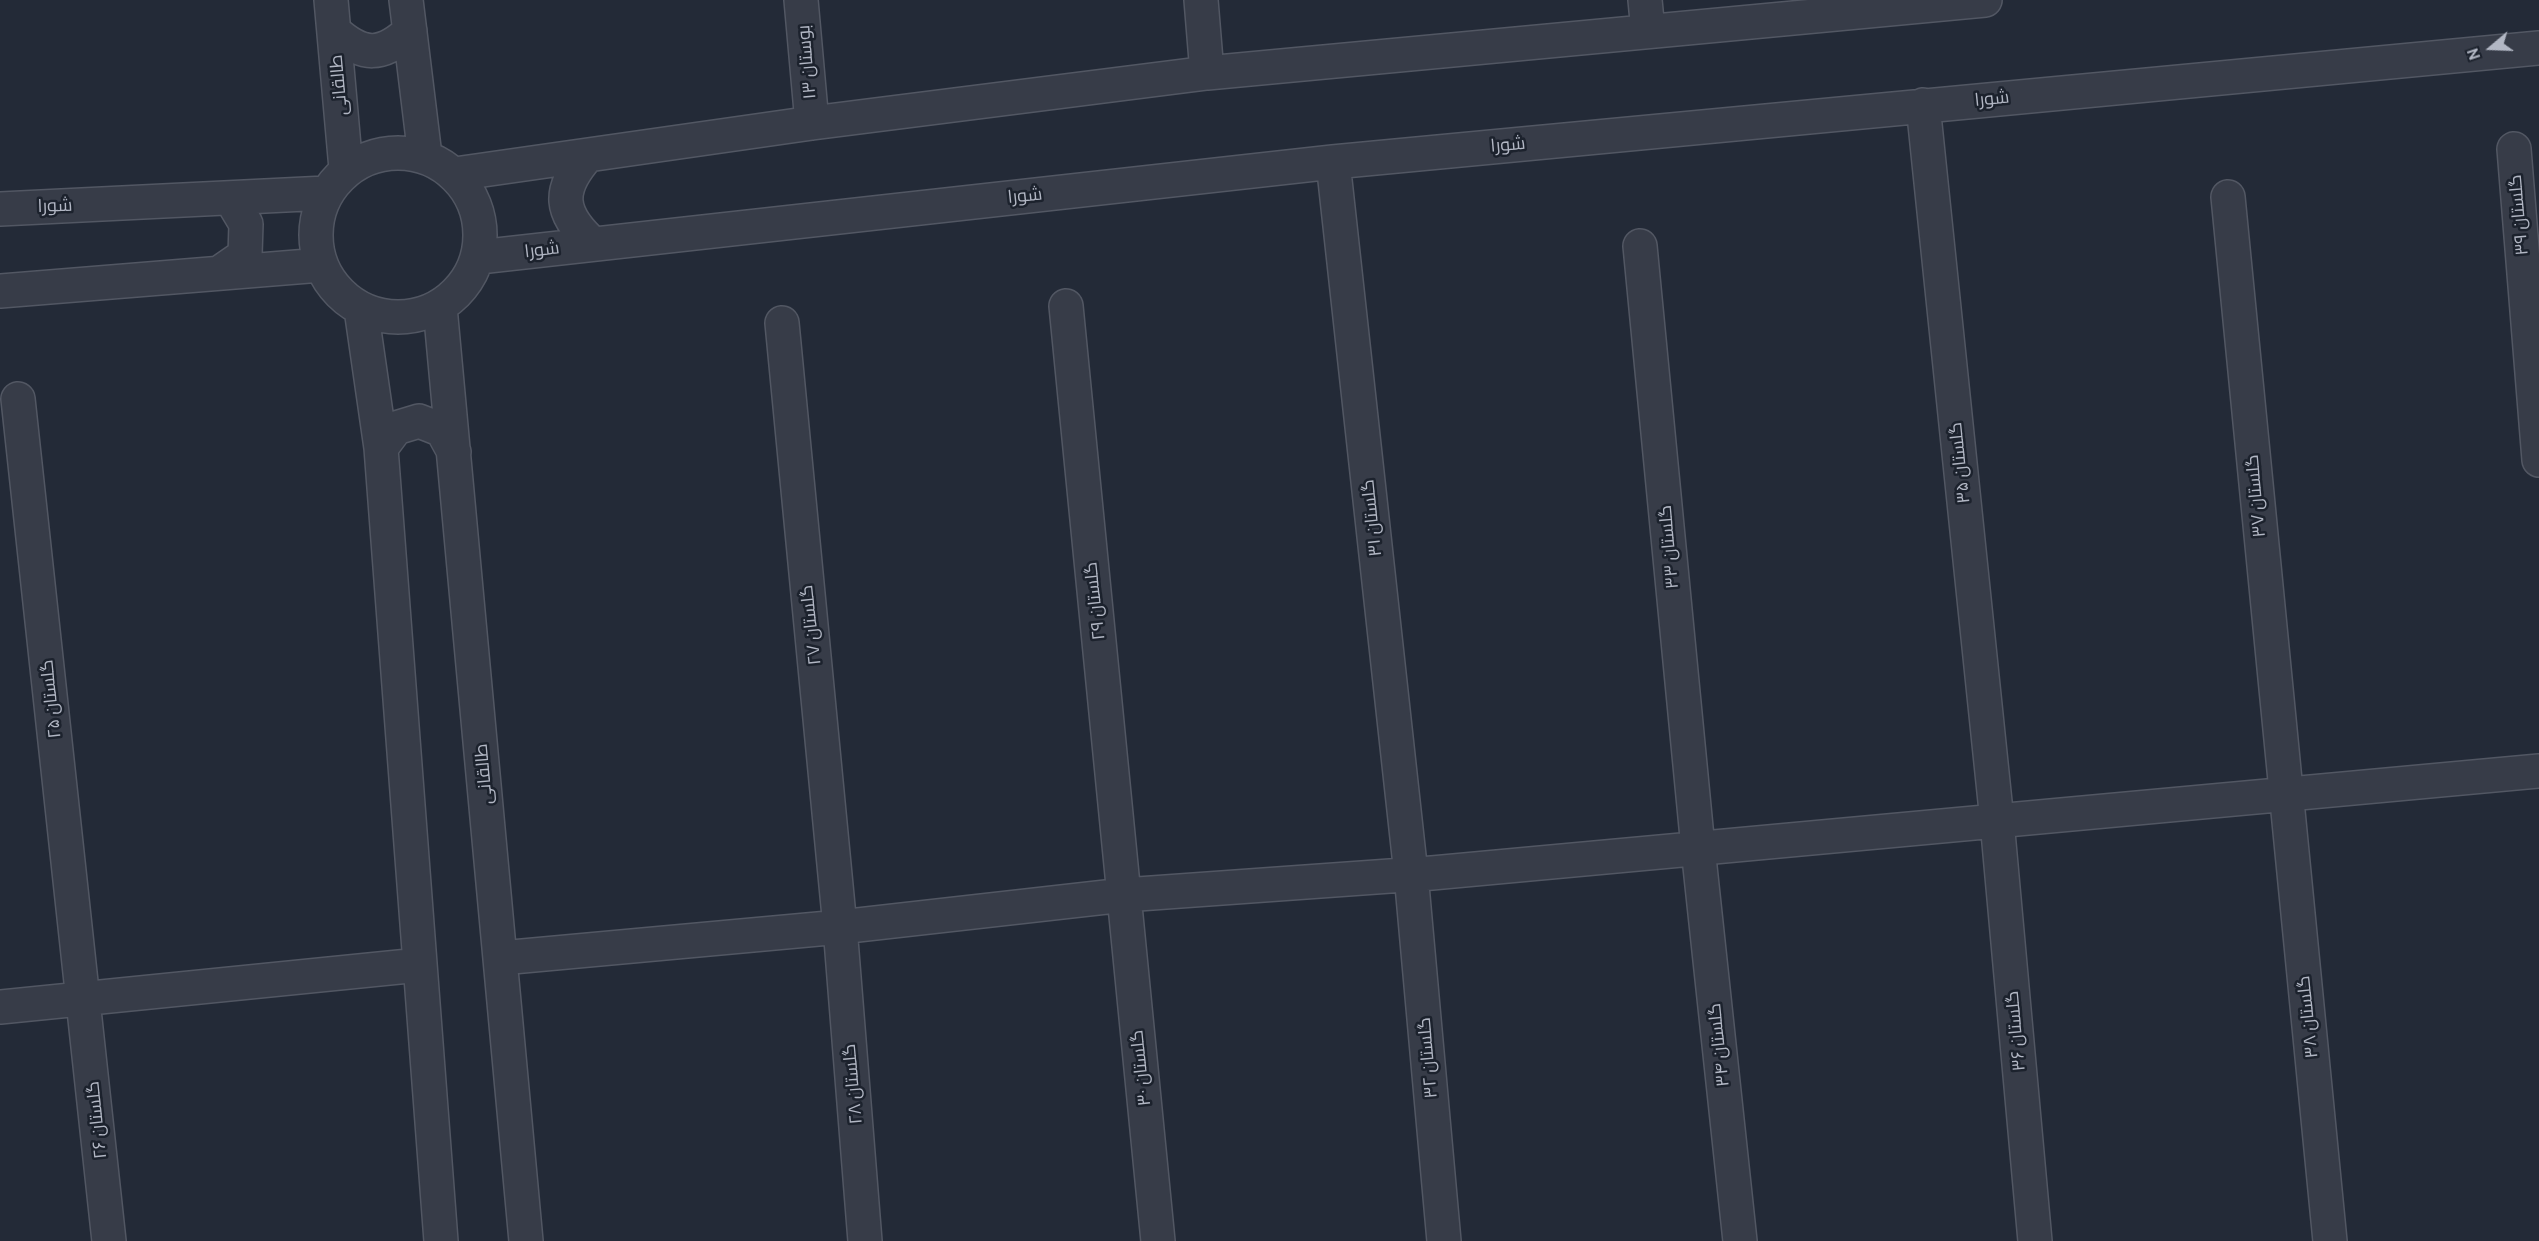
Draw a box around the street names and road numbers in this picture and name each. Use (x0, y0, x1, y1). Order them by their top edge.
street label: بوستان ۱۳ (793, 24, 821, 100)
street label: طالقانی (326, 54, 352, 116)
street label: شورا (1974, 86, 2010, 112)
street label: شورا (1490, 133, 1526, 157)
street label: گلستان ۳۹ (2505, 174, 2533, 256)
street label: شورا (1007, 183, 1043, 209)
street label: شورا (37, 195, 73, 217)
street label: شورا (523, 237, 561, 263)
street label: گلستان ۳۵ (1945, 421, 1975, 505)
street label: گلستان ۳۷ (2242, 454, 2270, 538)
street label: گلستان ۳۱ (1357, 478, 1387, 558)
street label: گلستان ۳۳ (1655, 504, 1683, 590)
street label: گلستان ۲۹ (1080, 561, 1110, 641)
street label: گلستان ۲۷ (796, 584, 826, 666)
street label: گلستان ۲۵ (36, 659, 66, 739)
street label: طالقانی (471, 743, 497, 805)
street label: گلستان ۳۸ (2293, 975, 2323, 1059)
street label: گلستان ۳۶ (2002, 990, 2030, 1072)
street label: گلستان ۳۴ (1704, 1002, 1734, 1088)
street label: گلستان ۳۲ (1414, 1016, 1442, 1100)
street label: گلستان ۳۰ (1126, 1029, 1156, 1107)
street label: گلستان ۲۸ (839, 1043, 867, 1125)
street label: گلستان ۲۶ (82, 1080, 112, 1160)

